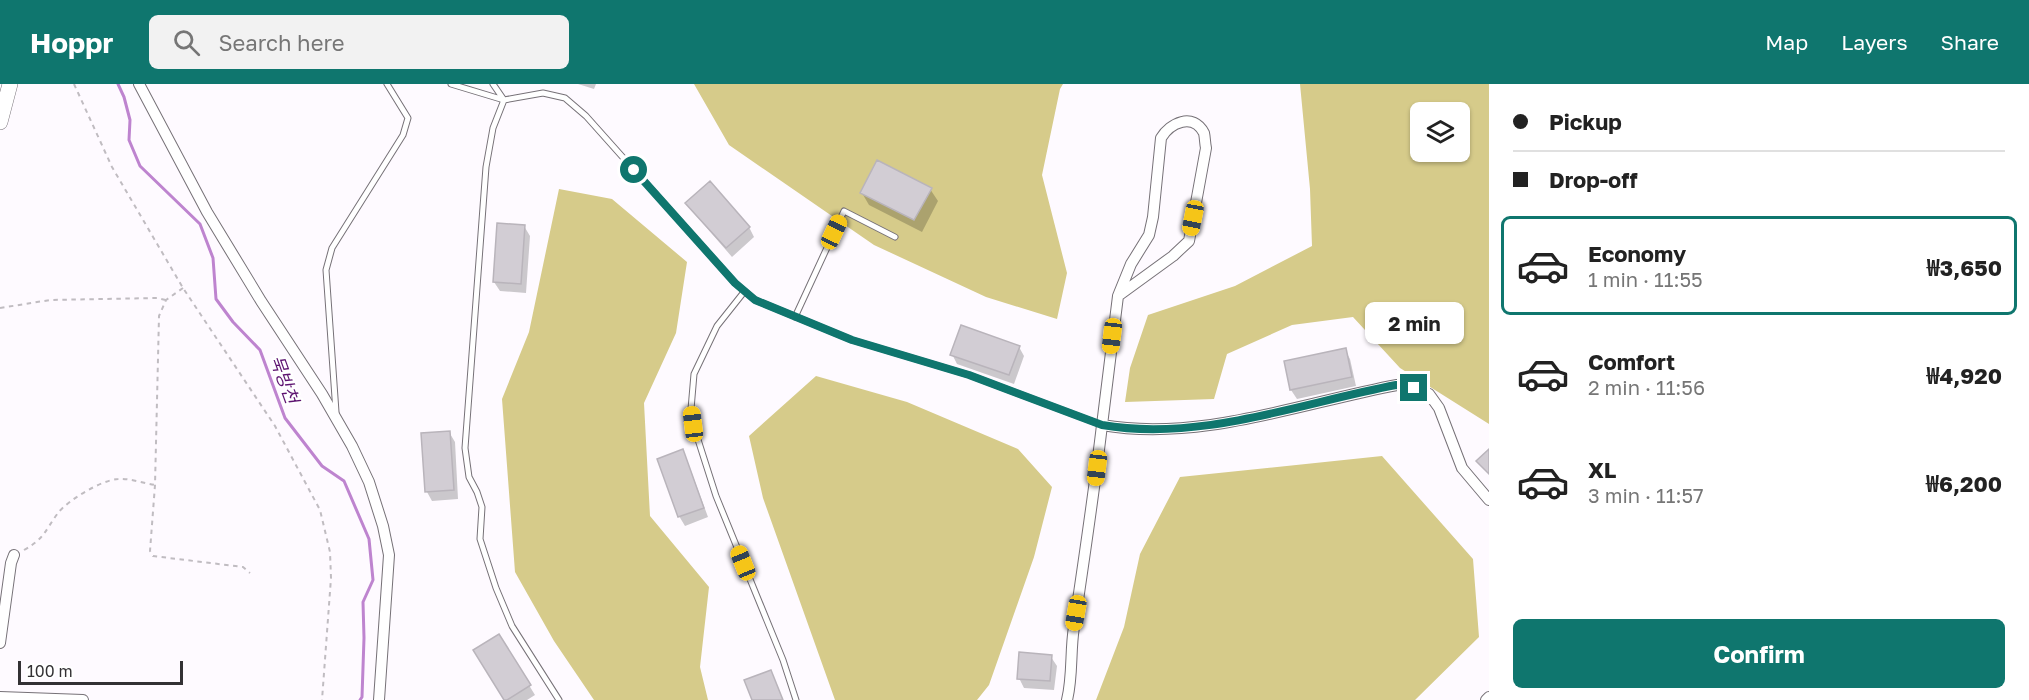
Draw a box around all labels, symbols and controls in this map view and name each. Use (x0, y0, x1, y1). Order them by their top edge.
search box (149, 15, 569, 69)
text: Hoppr (30, 26, 113, 59)
icon: search (170, 26, 203, 59)
text: Search here (218, 29, 345, 56)
text: Map (1765, 29, 1808, 55)
text: Layers (1841, 29, 1908, 55)
text: Share (1941, 29, 1999, 55)
map controls (1410, 102, 1470, 162)
button: layers (1410, 102, 1470, 162)
text: Pickup (1549, 108, 1622, 135)
route start (620, 156, 647, 183)
text: Drop-off (1549, 166, 1638, 193)
car (1181, 199, 1205, 237)
car (818, 212, 850, 252)
icon: car (1516, 239, 1570, 293)
text: Economy (1588, 240, 1686, 267)
text: ₩3,650 (1927, 254, 2002, 281)
text: 1 min · 11:55 (1588, 267, 1703, 291)
callout: 2 min (1364, 301, 1464, 343)
text: 2 min (1388, 311, 1441, 335)
car (1101, 317, 1123, 355)
icon: car (1516, 347, 1570, 401)
text: Comfort (1588, 348, 1675, 375)
water label: 묵방천 (266, 352, 305, 408)
text: ₩4,920 (1927, 362, 2002, 389)
route end (1400, 374, 1427, 401)
text: 2 min · 11:56 (1588, 375, 1705, 399)
car (682, 405, 704, 443)
car (1086, 449, 1108, 487)
icon: car (1516, 455, 1570, 509)
text: XL (1588, 456, 1616, 483)
text: ₩6,200 (1926, 470, 2002, 497)
text: 3 min · 11:57 (1588, 483, 1704, 507)
car (728, 543, 758, 583)
car (1064, 594, 1088, 632)
button: Confirm (1513, 619, 2005, 688)
scale bar (18, 658, 183, 686)
text: 100 m (27, 661, 73, 681)

